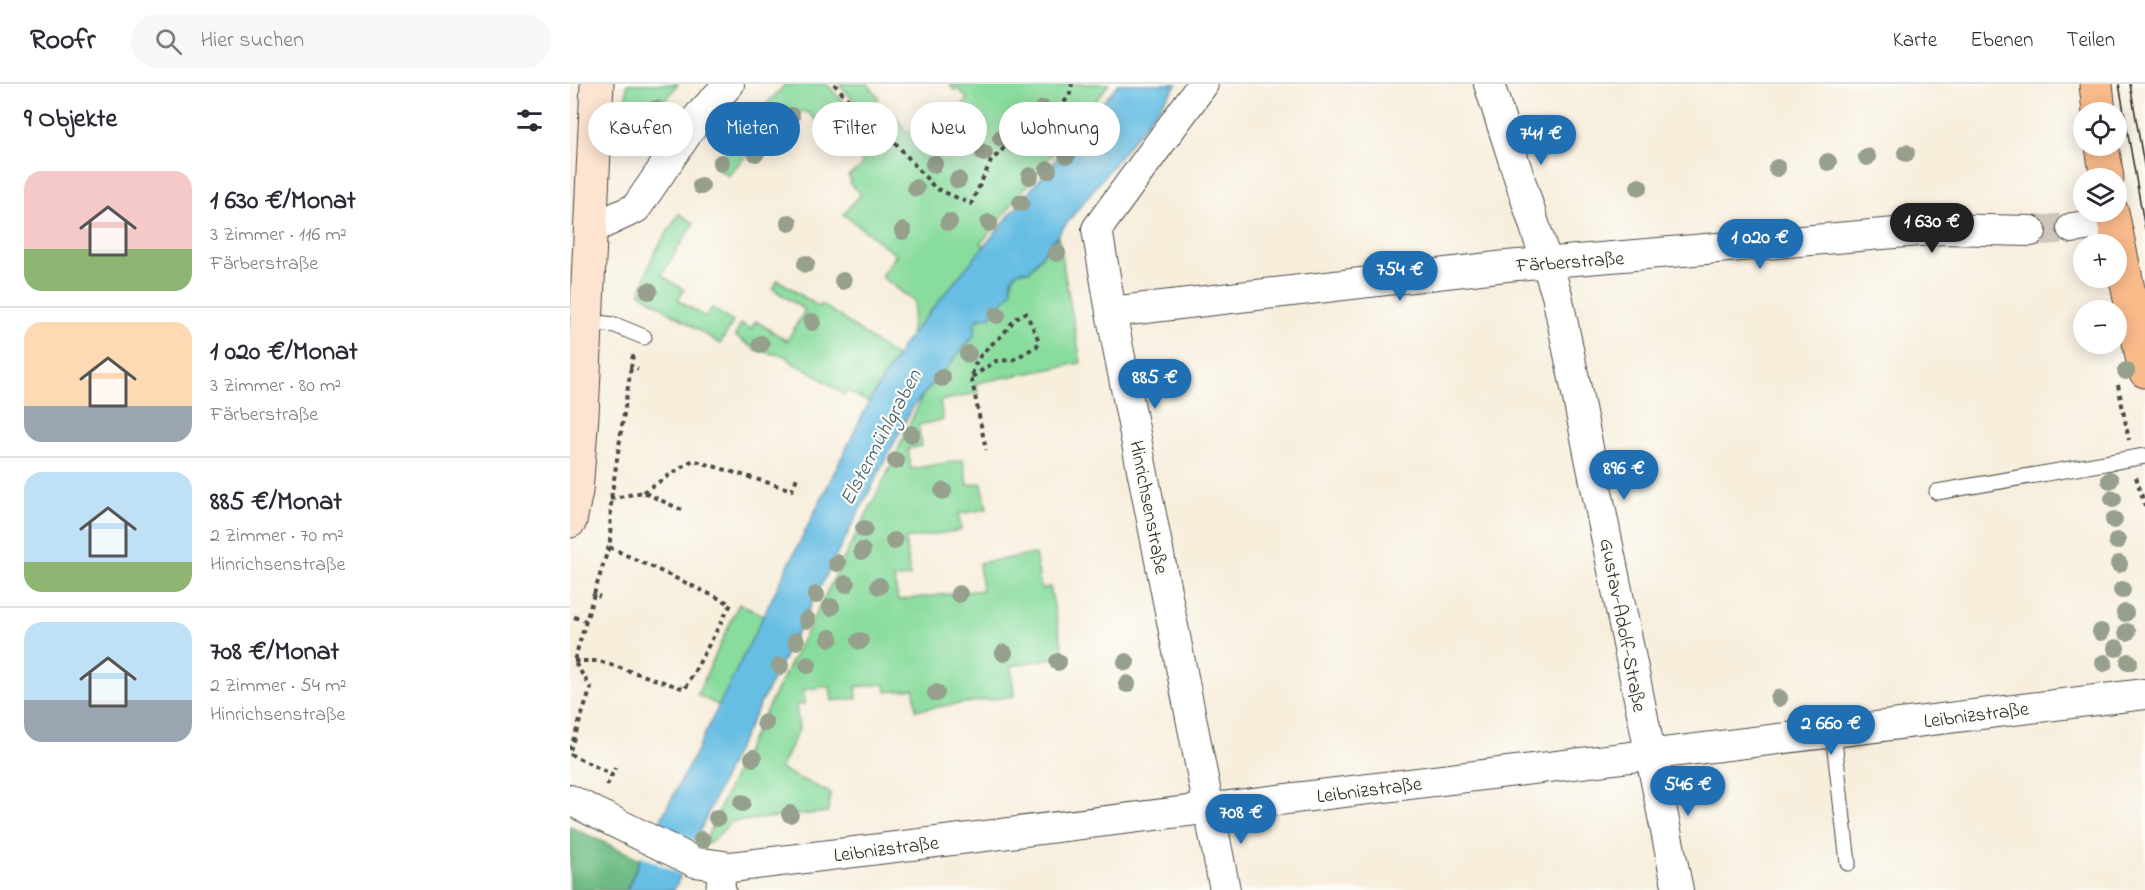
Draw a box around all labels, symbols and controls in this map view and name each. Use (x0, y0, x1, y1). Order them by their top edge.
search box (131, 14, 551, 68)
text: Roofr (30, 21, 95, 62)
icon: search (152, 25, 185, 58)
text: Hier suchen (200, 25, 304, 57)
text: Karte (1893, 26, 1937, 56)
text: Ebenen (1970, 26, 2033, 56)
text: Teilen (2066, 26, 2115, 56)
text: 9 Objekte (24, 101, 117, 139)
chip: Kaufen (588, 102, 693, 156)
chip: Mieten (705, 102, 800, 156)
chip: Filter (812, 102, 898, 156)
chip: Neu (910, 102, 987, 156)
chip: Wohnung (999, 102, 1120, 156)
map controls (2073, 102, 2127, 354)
button: locate (2073, 102, 2127, 156)
icon: filters (513, 104, 546, 137)
pin: 741 € (1499, 115, 1583, 166)
text: 741 € (1520, 120, 1562, 149)
button: layers (2073, 168, 2127, 222)
text: 1 630 €/Monat (210, 183, 356, 221)
icon: home (72, 195, 144, 267)
pin: 1 630 € (1877, 203, 1987, 254)
text: 1 630 € (1904, 208, 1960, 237)
pin: 1 020 € (1705, 219, 1815, 270)
text: 3 Zimmer · 116 m² (210, 221, 347, 250)
text: 1 020 € (1731, 224, 1789, 253)
button: + (2073, 234, 2127, 288)
street label: Färberstraße (1514, 245, 1625, 282)
text: Färberstraße (210, 250, 318, 279)
pin: 754 € (1358, 251, 1442, 302)
text: 754 € (1377, 256, 1423, 285)
button: − (2073, 300, 2127, 354)
text: 1 020 €/Monat (210, 334, 358, 372)
icon: home (72, 346, 144, 418)
pin: 885 € (1113, 359, 1197, 410)
water label: Elstermühlgraben (833, 364, 931, 512)
text: 885 € (1132, 364, 1178, 393)
text: 3 Zimmer · 80 m² (210, 372, 341, 401)
text: Färberstraße (210, 401, 318, 430)
street label: Hinrichsenstraße (1120, 438, 1175, 577)
pin: 896 € (1582, 450, 1666, 501)
text: 896 € (1603, 455, 1645, 484)
text: 885 €/Monat (210, 484, 342, 522)
icon: home (72, 496, 144, 568)
text: 2 Zimmer · 70 m² (210, 522, 344, 551)
street label: Gustav-Adolf-Straße (1590, 536, 1653, 715)
text: Hinrichsenstraße (210, 551, 346, 580)
text: 708 €/Monat (210, 634, 339, 672)
icon: home (72, 646, 144, 718)
text: 2 Zimmer · 54 m² (210, 672, 347, 701)
street label: Leibnizstraße (1922, 696, 2031, 737)
text: Hinrichsenstraße (210, 701, 346, 730)
pin: 2 660 € (1776, 705, 1886, 756)
text: 2 660 € (1801, 710, 1861, 739)
pin: 546 € (1646, 766, 1730, 817)
street label: Leibnizstraße (1315, 771, 1424, 812)
text: 546 € (1664, 771, 1712, 800)
pin: 708 € (1199, 794, 1283, 845)
text: 708 € (1219, 799, 1263, 828)
street label: Leibnizstraße (832, 830, 941, 871)

